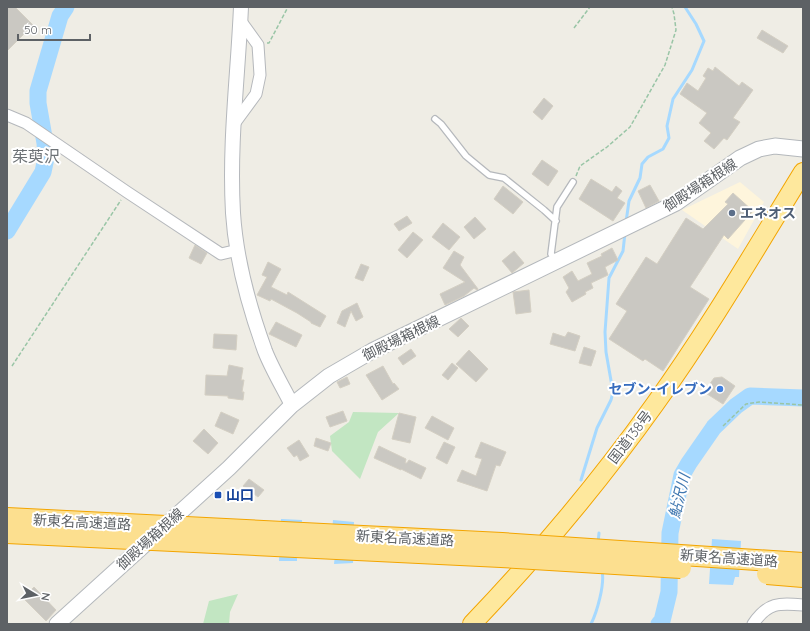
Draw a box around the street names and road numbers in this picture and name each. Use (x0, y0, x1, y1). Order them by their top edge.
street label: 御殿場箱根線 (660, 155, 740, 215)
street label: 御殿場箱根線 (359, 311, 443, 365)
street label: 国道138号 (604, 407, 656, 467)
street label: 御殿場箱根線 (113, 504, 187, 574)
street label: 新東名高速道路 (33, 510, 131, 534)
street label: 新東名高速道路 (356, 526, 454, 550)
street label: 新東名高速道路 (679, 546, 779, 570)

